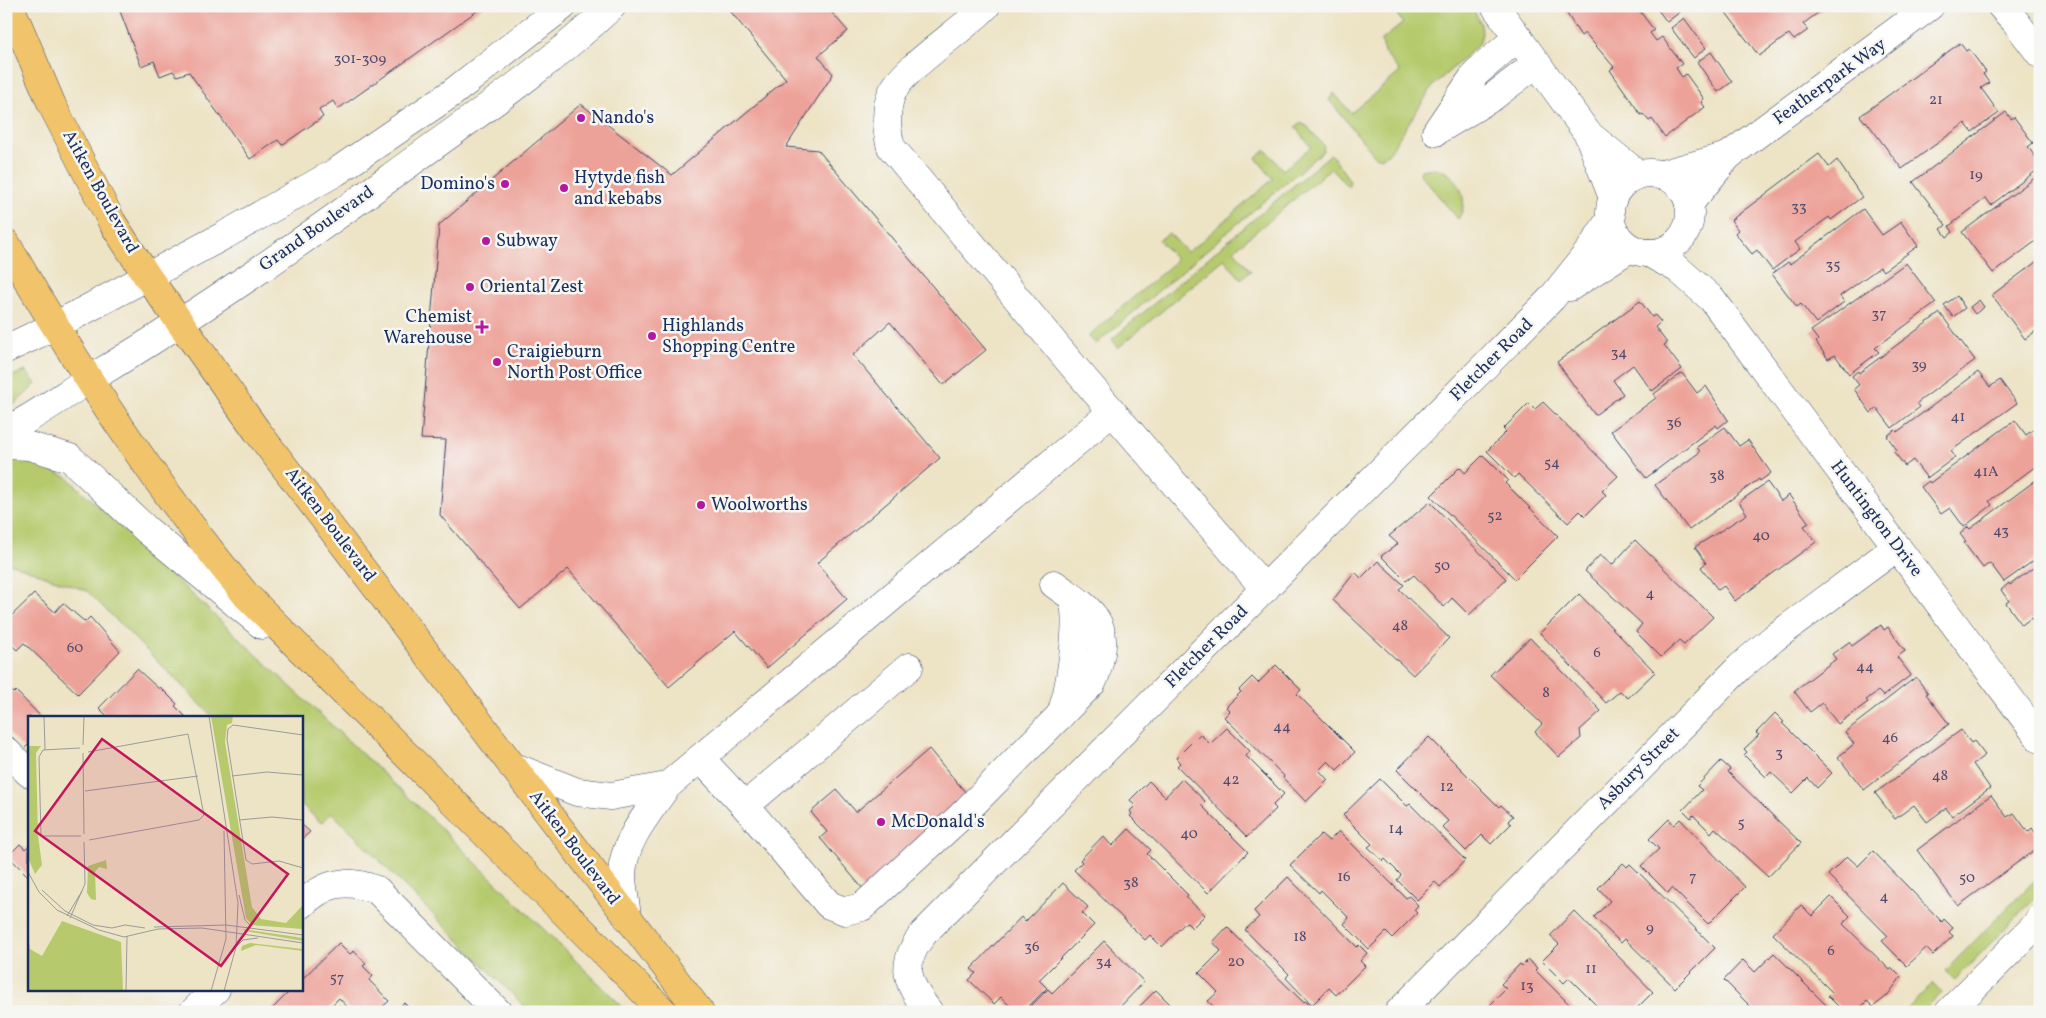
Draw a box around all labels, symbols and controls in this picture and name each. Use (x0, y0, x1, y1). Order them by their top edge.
street label: Featherpark Way (1768, 32, 1892, 132)
house number: 301-309 (334, 49, 386, 70)
house number: 21 (1929, 90, 1943, 111)
place label: Nando's (591, 106, 654, 131)
marker: Nando's (575, 112, 587, 124)
street label: Aitken Boulevard (56, 126, 144, 258)
house number: 19 (1969, 165, 1983, 186)
place label: Hytyde fish and kebabs (574, 166, 665, 212)
place label: Domino's (420, 172, 495, 197)
marker: Domino's (499, 178, 511, 190)
street label: Grand Boulevard (255, 180, 379, 278)
marker: Hytyde fish and kebabs (558, 182, 570, 194)
house number: 33 (1791, 197, 1807, 218)
place label: Subway (496, 229, 558, 254)
marker: Subway (480, 235, 492, 247)
house number: 35 (1826, 255, 1840, 276)
place label: Oriental Zest (480, 275, 584, 300)
marker: Oriental Zest (464, 281, 476, 293)
house number: 37 (1872, 304, 1886, 325)
place label: Chemist Warehouse (383, 305, 472, 351)
street label: Fletcher Road (1445, 313, 1539, 407)
place label: Highlands Shopping Centre (662, 314, 795, 360)
marker: Chemist Warehouse (476, 321, 488, 333)
marker: Highlands Shopping Centre (646, 330, 658, 342)
place label: Craigieburn North Post Office (507, 340, 642, 386)
house number: 34 (1611, 343, 1627, 364)
house number: 39 (1911, 355, 1927, 376)
marker: Craigieburn North Post Office (491, 356, 503, 368)
house number: 41 (1951, 407, 1965, 428)
house number: 36 (1666, 413, 1682, 434)
house number: 54 (1544, 453, 1560, 474)
street label: Huntington Drive (1824, 456, 1928, 582)
house number: 41A (1973, 462, 1999, 483)
street label: Aitken Boulevard (279, 463, 381, 587)
house number: 38 (1709, 466, 1725, 487)
place label: Woolworths (711, 493, 808, 518)
marker: Woolworths (695, 499, 707, 511)
house number: 52 (1487, 506, 1503, 527)
house number: 43 (1993, 521, 2009, 542)
house number: 40 (1752, 526, 1770, 547)
house number: 50 (1434, 556, 1450, 577)
house number: 4 (1646, 584, 1655, 605)
street label: Fletcher Road (1160, 600, 1254, 694)
house number: 48 (1392, 616, 1408, 637)
house number: 60 (67, 638, 83, 659)
house number: 6 (1593, 643, 1601, 664)
house number: 44 (1856, 657, 1874, 678)
house number: 8 (1542, 683, 1550, 704)
inset map (28, 716, 302, 990)
house number: 44 (1273, 717, 1291, 738)
street label: Asbury Street (1592, 722, 1686, 816)
house number: 46 (1882, 728, 1898, 749)
house number: 3 (1775, 743, 1783, 764)
house number: 48 (1932, 766, 1948, 787)
house number: 42 (1222, 770, 1240, 791)
house number: 12 (1440, 777, 1454, 798)
street label: Aitken Boulevard (523, 786, 625, 910)
place label: McDonald's (891, 810, 985, 835)
house number: 5 (1737, 813, 1745, 834)
marker: McDonald's (875, 816, 887, 828)
house number: 14 (1389, 819, 1403, 840)
house number: 40 (1180, 824, 1198, 845)
house number: 16 (1337, 867, 1351, 888)
house number: 7 (1689, 867, 1697, 888)
house number: 50 (1959, 868, 1975, 889)
house number: 38 (1123, 873, 1139, 894)
house number: 4 (1880, 887, 1889, 908)
house number: 9 (1646, 918, 1654, 939)
house number: 18 (1293, 927, 1307, 948)
house number: 36 (1024, 937, 1040, 958)
house number: 6 (1827, 941, 1835, 962)
house number: 34 (1096, 952, 1112, 973)
house number: 20 (1228, 952, 1244, 973)
house number: 11 (1585, 959, 1597, 980)
house number: 57 (330, 968, 344, 989)
house number: 13 (1520, 976, 1534, 997)

